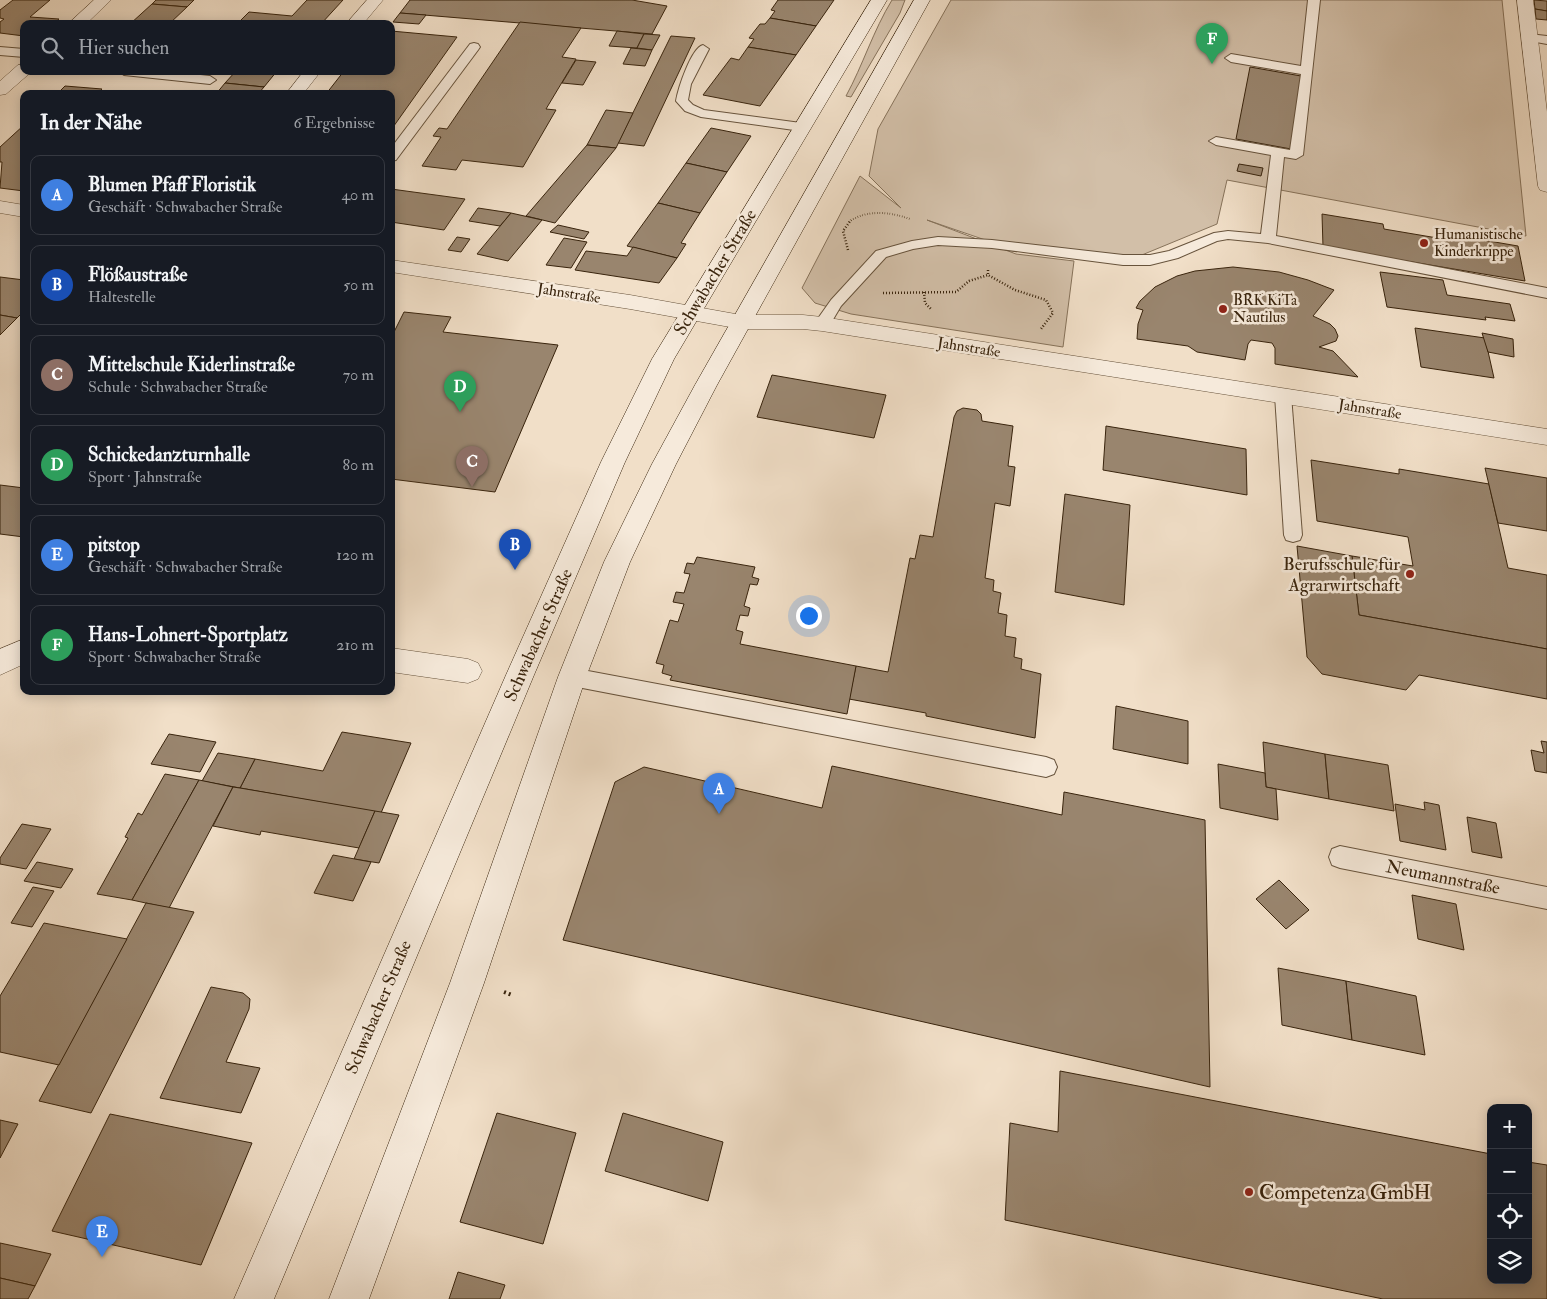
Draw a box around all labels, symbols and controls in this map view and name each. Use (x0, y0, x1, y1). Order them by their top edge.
search box (20, 20, 395, 75)
pin: F (1196, 23, 1228, 64)
icon: search (38, 34, 66, 62)
text: Hier suchen (78, 36, 169, 60)
text: In der Nähe (40, 109, 142, 136)
text: 6 Ergebnisse (294, 113, 375, 133)
text: Blumen Pfaff Floristik (88, 173, 256, 197)
text: A (52, 185, 62, 205)
text: 40 m (341, 185, 374, 205)
text: Geschäft · Schwabacher Straße (88, 197, 282, 217)
street label: Schwabacher Straße (669, 205, 762, 340)
place label: Humanistische Kinderkrippe (1434, 225, 1523, 262)
marker: Humanistische Kinderkrippe (1418, 237, 1430, 249)
text: Flößaustraße (88, 263, 187, 287)
text: B (52, 275, 62, 295)
text: 50 m (343, 275, 374, 295)
street label: Jahnstraße (535, 279, 602, 309)
text: Haltestelle (88, 287, 156, 307)
place label: BRK KiTa Nautilus (1233, 291, 1298, 327)
marker: BRK KiTa Nautilus (1217, 303, 1229, 315)
street label: Jahnstraße (935, 333, 1002, 363)
text: Mittelschule Kiderlinstraße (88, 353, 295, 377)
text: C (51, 365, 63, 385)
text: 70 m (343, 365, 374, 385)
pin: D (444, 371, 476, 412)
text: Schule · Schwabacher Straße (88, 377, 268, 397)
street label: Jahnstraße (1336, 395, 1403, 425)
text: Schickedanzturnhalle (88, 443, 250, 467)
pin: C (456, 446, 488, 487)
text: D (50, 455, 64, 475)
text: 80 m (343, 455, 374, 475)
text: Sport · Jahnstraße (88, 467, 202, 487)
pin: B (499, 529, 531, 570)
text: pitstop (88, 533, 140, 557)
text: E (51, 545, 63, 565)
text: 120 m (336, 545, 374, 565)
place label: Berufsschule für Agrarwirtschaft (1283, 553, 1400, 597)
text: Geschäft · Schwabacher Straße (88, 557, 282, 577)
street label: Schwabacher Straße (499, 565, 578, 705)
marker: Berufsschule für Agrarwirtschaft (1404, 568, 1416, 580)
your location (796, 603, 822, 629)
text: Hans-Lohnert-Sportplatz (88, 623, 288, 647)
text: F (52, 635, 62, 655)
text: 210 m (336, 635, 374, 655)
text: Sport · Schwabacher Straße (88, 647, 261, 667)
pin: A (703, 773, 735, 814)
street label: Neumannstraße (1384, 855, 1502, 900)
street label: Schwabacher Straße (340, 936, 417, 1078)
map controls (1487, 1104, 1532, 1284)
button: + (1487, 1104, 1532, 1149)
button: − (1487, 1149, 1532, 1194)
place label: Competenza GmbH (1259, 1179, 1431, 1206)
marker: Competenza GmbH (1243, 1186, 1255, 1198)
button: locate (1487, 1194, 1532, 1239)
pin: E (86, 1216, 118, 1257)
button: layers (1487, 1239, 1532, 1284)

